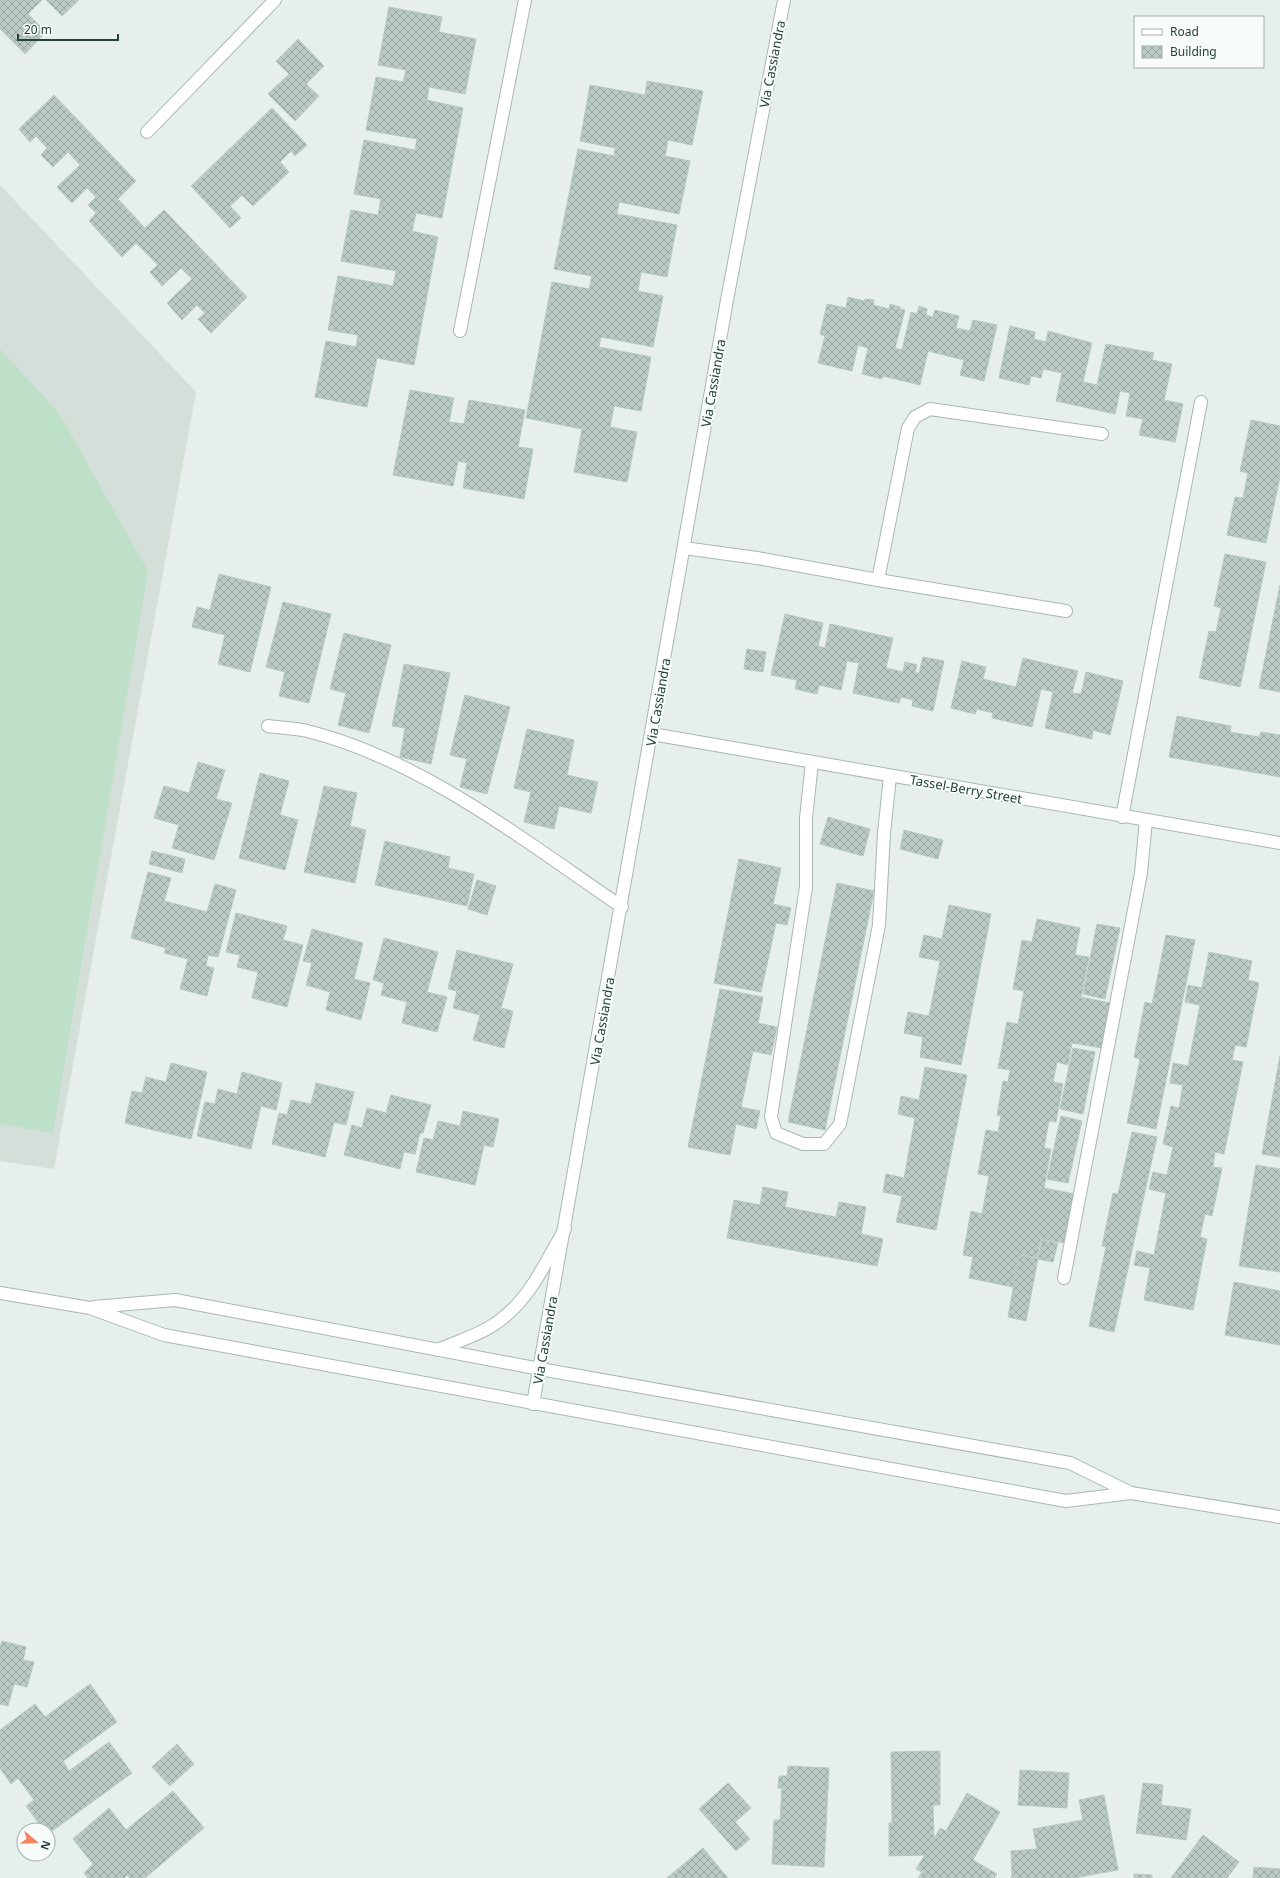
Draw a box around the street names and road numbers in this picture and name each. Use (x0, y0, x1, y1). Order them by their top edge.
street label: Via Cassiandra (755, 19, 789, 109)
street label: Via Cassiandra (696, 338, 730, 428)
street label: Via Cassiandra (641, 657, 675, 747)
street label: Tassel-Berry Street (908, 770, 1024, 808)
street label: Via Cassiandra (585, 976, 619, 1066)
street label: Via Cassiandra (528, 1295, 562, 1385)

